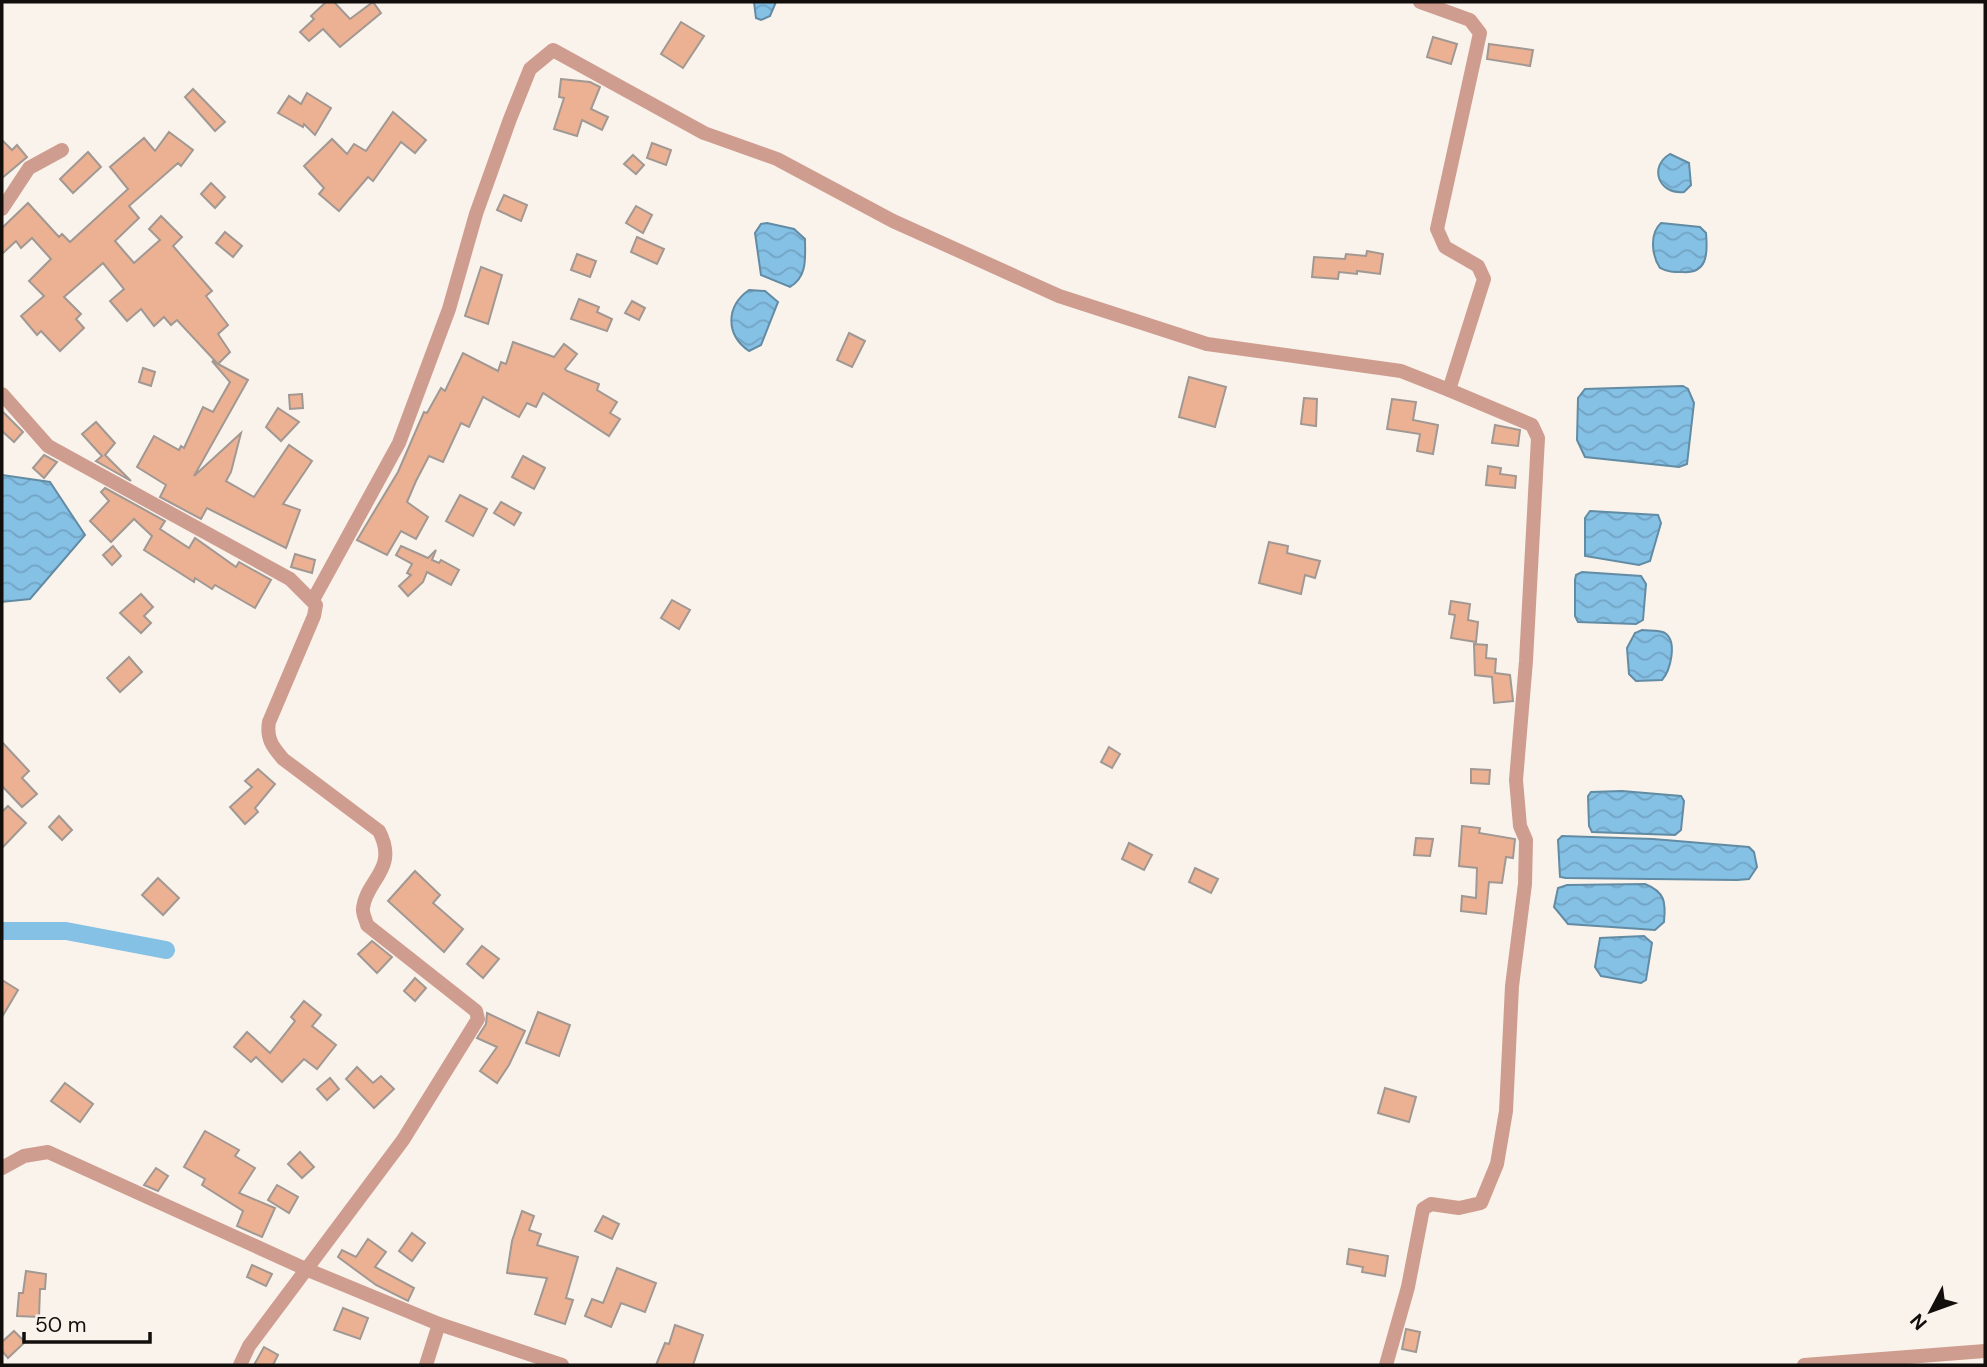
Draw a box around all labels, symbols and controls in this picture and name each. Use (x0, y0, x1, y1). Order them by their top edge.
north arrow (1896, 1276, 1966, 1346)
scale bar (24, 1300, 150, 1344)
text: N (1905, 1308, 1933, 1335)
text: 50 m (35, 1311, 86, 1339)

